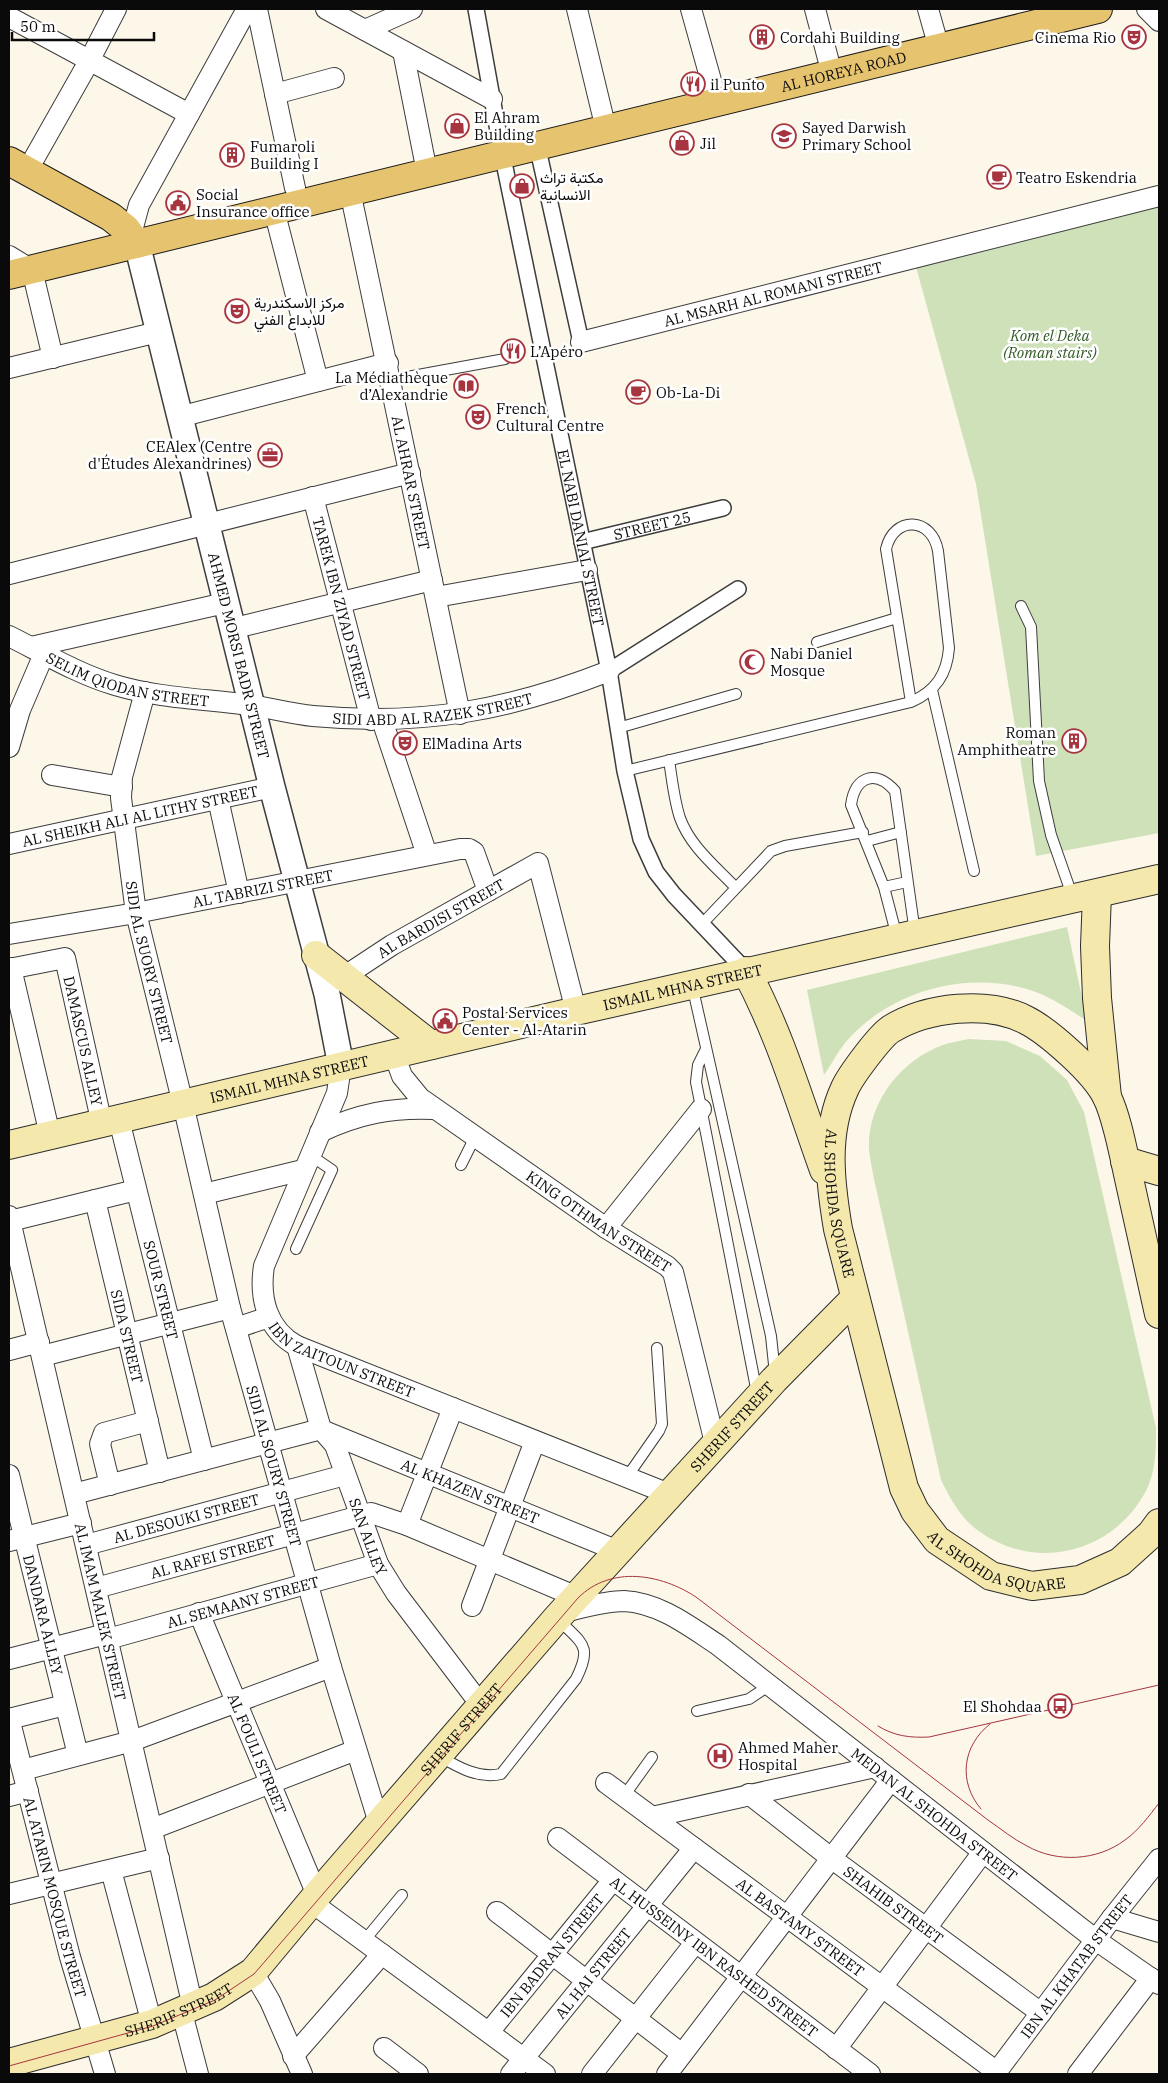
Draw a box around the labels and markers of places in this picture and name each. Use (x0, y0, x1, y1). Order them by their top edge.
building icon: Cordahi Building (749, 24, 775, 50)
theatre icon: Cinema Rio (1121, 24, 1147, 50)
place label: Cordahi Building (780, 28, 900, 47)
place label: Cinema Rio (1035, 28, 1116, 47)
restaurant icon: il Punto (680, 71, 706, 97)
place label: il Punto (710, 75, 765, 94)
place label: El Ahram Building (474, 108, 540, 144)
shop icon: El Ahram Building (444, 113, 470, 139)
place label: Sayed Darwish Primary School (802, 118, 911, 154)
school or university icon: Sayed Darwish Primary School (771, 123, 797, 149)
shop icon: Jil (669, 130, 695, 156)
place label: Jil (700, 134, 716, 153)
place label: Fumaroli Building I (250, 137, 319, 173)
building icon: Fumaroli Building I (219, 142, 245, 168)
cafe icon: Teatro Eskendria (986, 164, 1012, 190)
place label: مكتبة تراث الانسانية (540, 168, 603, 204)
place label: Teatro Eskendria (1016, 168, 1137, 187)
shop icon: مكتبة تراث الانسانية (509, 173, 535, 199)
place label: Social Insurance office (196, 185, 310, 221)
public building icon: Social Insurance office (165, 190, 191, 216)
place label: مركز الاسكندرية للابداع الفني (254, 293, 344, 333)
theatre icon: مركز الاسكندرية للابداع الفني (224, 298, 250, 324)
restaurant icon: L’Apéro (500, 338, 526, 364)
place label: L’Apéro (530, 342, 583, 361)
place label: La Médiathèque d’Alexandrie (335, 368, 448, 404)
library icon: La Médiathèque d’Alexandrie (453, 373, 479, 399)
cafe icon: Ob-La-Di (625, 379, 651, 405)
place label: Ob-La-Di (656, 383, 720, 402)
place label: French Cultural Centre (496, 399, 604, 435)
theatre icon: French Cultural Centre (465, 404, 491, 430)
place label: CEAlex (Centre d'Études Alexandrines) (88, 437, 252, 473)
office icon: CEAlex (Centre d'Études Alexandrines) (257, 442, 283, 468)
place label: Nabi Daniel Mosque (770, 644, 852, 680)
mosque icon: Nabi Daniel Mosque (739, 649, 765, 675)
place label: Roman Amphitheatre (957, 723, 1056, 759)
building icon: Roman Amphitheatre (1061, 728, 1087, 754)
theatre icon: ElMadina Arts (392, 730, 418, 756)
place label: ElMadina Arts (422, 734, 522, 753)
place label: Postal Services Center - Al-Atarin (462, 1003, 587, 1039)
public building icon: Postal Services Center - Al-Atarin (432, 1008, 458, 1034)
bus stop icon: El Shohdaa (1047, 1693, 1073, 1719)
place label: El Shohdaa (963, 1697, 1042, 1716)
place label: Ahmed Maher Hospital (738, 1738, 838, 1774)
hospital icon: Ahmed Maher Hospital (707, 1743, 733, 1769)

